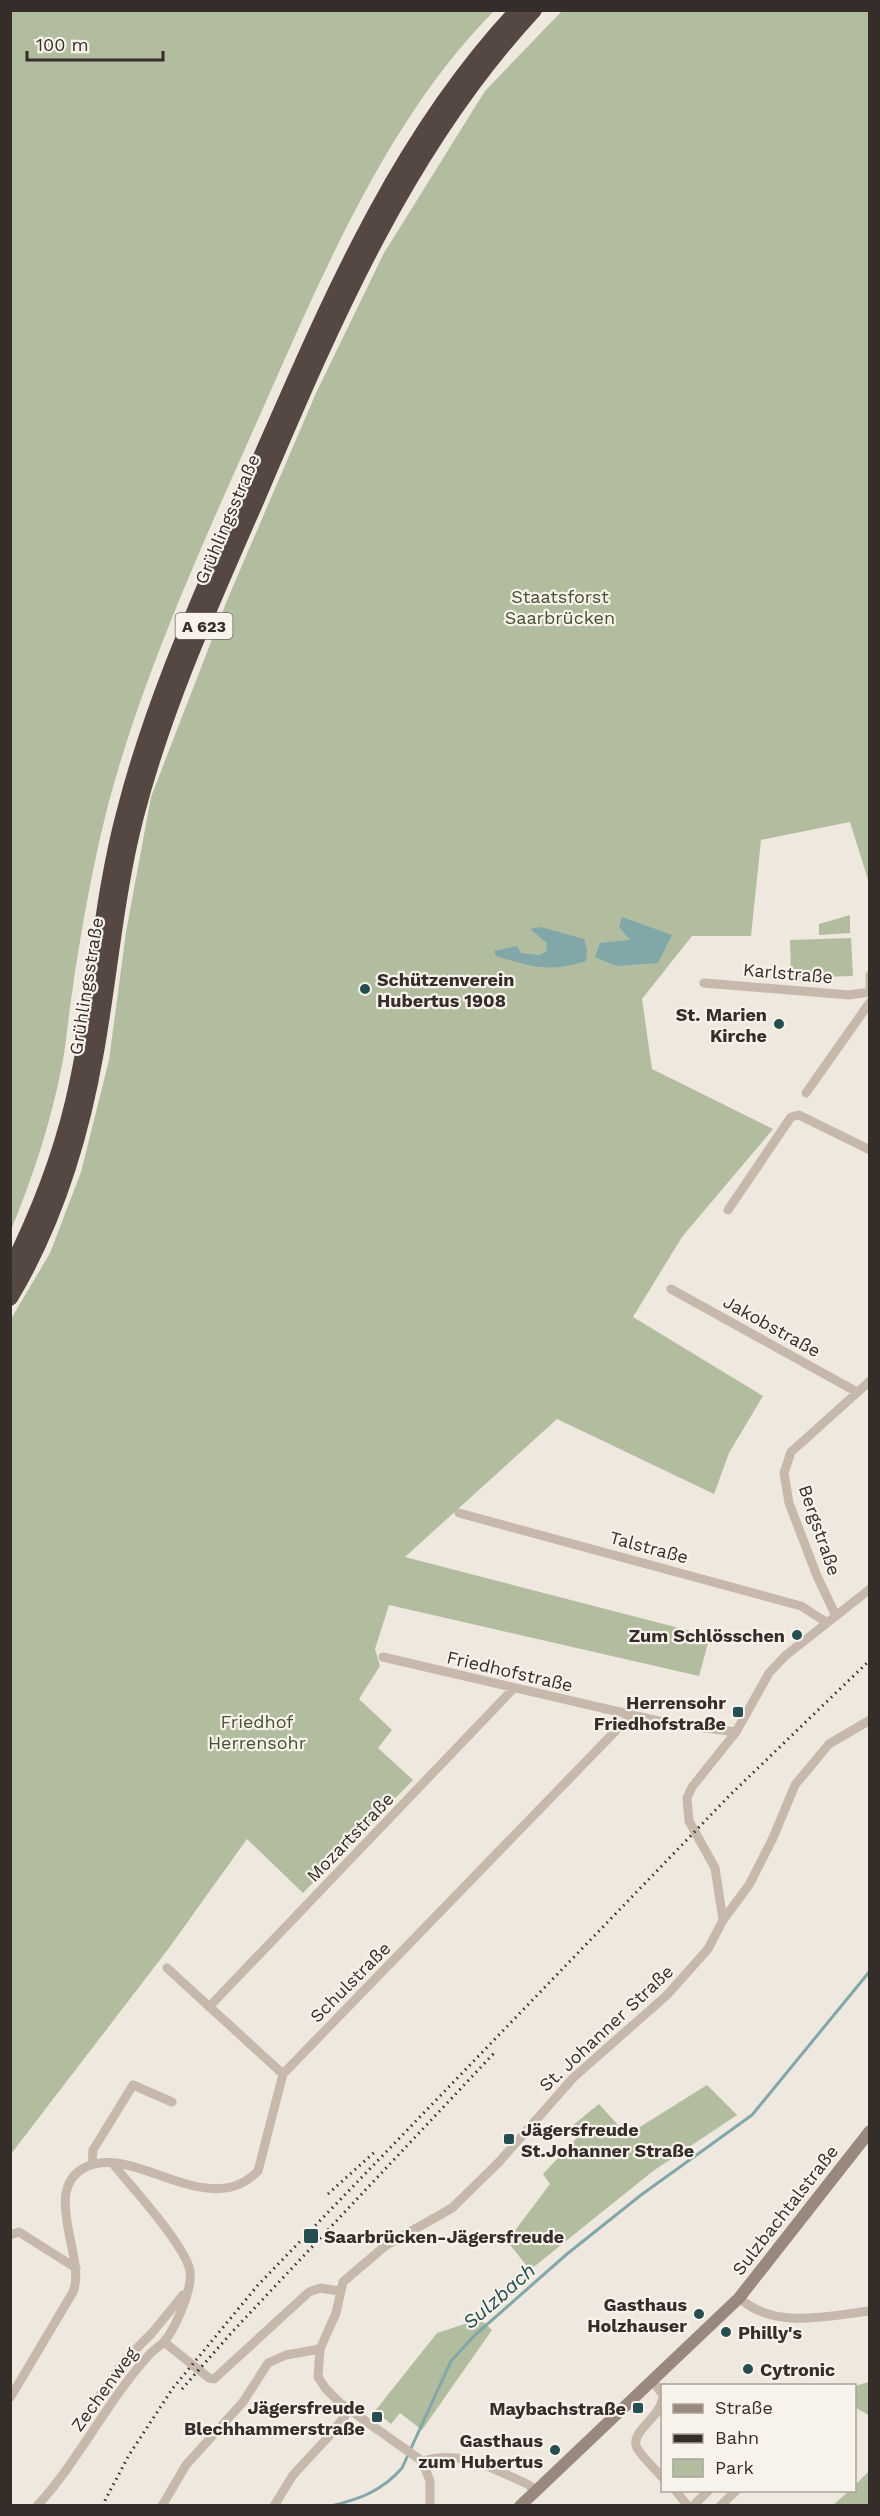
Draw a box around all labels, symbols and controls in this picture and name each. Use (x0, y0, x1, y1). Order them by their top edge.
scale bar (27, 24, 164, 62)
text: 100 m (36, 34, 89, 55)
street label: Grühlingsstraße (190, 451, 264, 587)
park label: Staatsforst Saarbrücken (505, 586, 615, 628)
road number: A 623 (176, 613, 232, 639)
street label: Grühlingsstraße (65, 916, 107, 1056)
street label: Karlstraße (742, 959, 834, 987)
place label: Schützenverein Hubertus 1908 (377, 969, 514, 1011)
marker: Schützenverein Hubertus 1908 (358, 982, 372, 996)
place label: St. Marien Kirche (676, 1004, 767, 1046)
marker: St. Marien Kirche (772, 1017, 786, 1031)
street label: Jakobstraße (720, 1291, 824, 1361)
street label: Bergstraße (795, 1482, 845, 1578)
street label: Talstraße (607, 1526, 691, 1568)
place label: Zum Schlösschen (629, 1625, 785, 1646)
marker: Zum Schlösschen (790, 1628, 804, 1642)
street label: Friedhofstraße (445, 1646, 575, 1696)
place label: Herrensohr Friedhofstraße (594, 1692, 726, 1734)
marker: Herrensohr Friedhofstraße (731, 1705, 745, 1719)
park label: Friedhof Herrensohr (208, 1711, 306, 1753)
street label: Mozartstraße (302, 1788, 398, 1886)
street label: Schulstraße (305, 1937, 395, 2027)
street label: St. Johanner Straße (535, 1961, 677, 2095)
place label: Jägersfreude St.Johanner Straße (521, 2119, 694, 2161)
marker: Jägersfreude St.Johanner Straße (502, 2132, 516, 2146)
street label: Sulzbachtalstraße (728, 2141, 842, 2279)
place label: Saarbrücken-Jägersfreude (324, 2226, 564, 2247)
marker: Saarbrücken-Jägersfreude (302, 2227, 320, 2245)
water label: Sulzbach (458, 2258, 540, 2334)
place label: Gasthaus Holzhauser (587, 2294, 687, 2336)
marker: Gasthaus Holzhauser (692, 2307, 706, 2321)
place label: Philly's (738, 2322, 802, 2343)
marker: Philly's (719, 2325, 733, 2339)
street label: Zechenweg (67, 2343, 142, 2435)
place label: Cytronic (760, 2359, 835, 2380)
marker: Cytronic (741, 2362, 755, 2376)
legend (661, 2384, 856, 2492)
place label: Jägersfreude Blechhammerstraße (184, 2397, 365, 2439)
text: Straße (715, 2397, 773, 2418)
place label: Maybachstraße (489, 2398, 626, 2419)
marker: Maybachstraße (631, 2401, 645, 2415)
marker: Jägersfreude Blechhammerstraße (370, 2410, 384, 2424)
text: Bahn (715, 2427, 759, 2448)
place label: Gasthaus zum Hubertus (418, 2430, 543, 2472)
marker: Gasthaus zum Hubertus (548, 2443, 562, 2457)
text: Park (715, 2457, 754, 2478)

